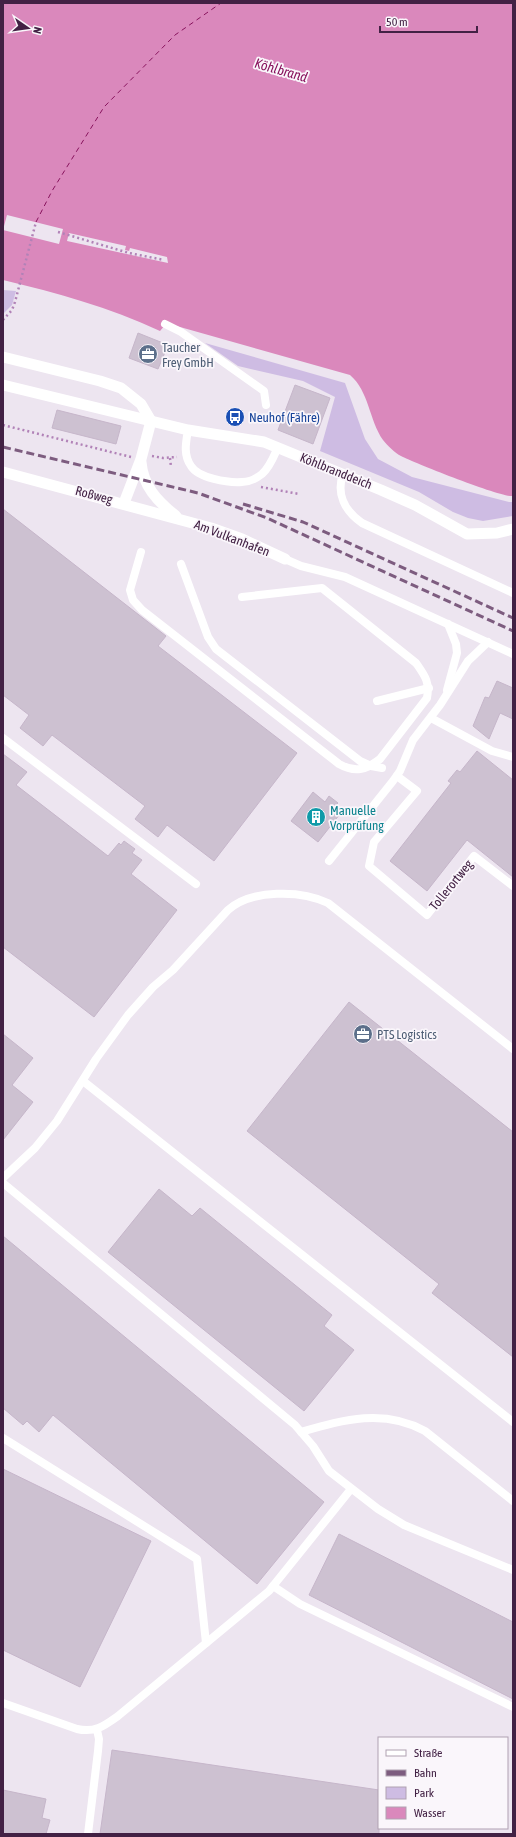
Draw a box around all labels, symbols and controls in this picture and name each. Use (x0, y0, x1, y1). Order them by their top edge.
north arrow (8, 8, 48, 48)
scale bar (380, 8, 477, 34)
text: 50 m (386, 15, 408, 29)
text: N (31, 26, 44, 35)
water label: Köhlbrand (253, 55, 309, 85)
place label: Taucher Frey GmbH (162, 340, 214, 370)
office icon: Taucher Frey GmbH (137, 343, 159, 365)
bus stop icon: Neuhof (Fähre) (224, 406, 246, 428)
place label: Neuhof (Fähre) (249, 410, 320, 425)
street label: Köhlbranddeich (298, 450, 374, 492)
street label: Roßweg (74, 483, 115, 507)
street label: Am Vulkanhafen (192, 517, 272, 559)
place label: Manuelle Vorprüfung (330, 803, 384, 833)
building icon: Manuelle Vorprüfung (305, 806, 327, 828)
street label: Tollerortweg (426, 857, 476, 913)
office icon: PTS Logistics (352, 1023, 374, 1045)
place label: PTS Logistics (377, 1027, 437, 1042)
legend (378, 1737, 508, 1829)
text: Straße (414, 1746, 442, 1760)
text: Bahn (414, 1766, 437, 1780)
text: Park (414, 1786, 435, 1800)
text: Wasser (414, 1806, 446, 1820)

